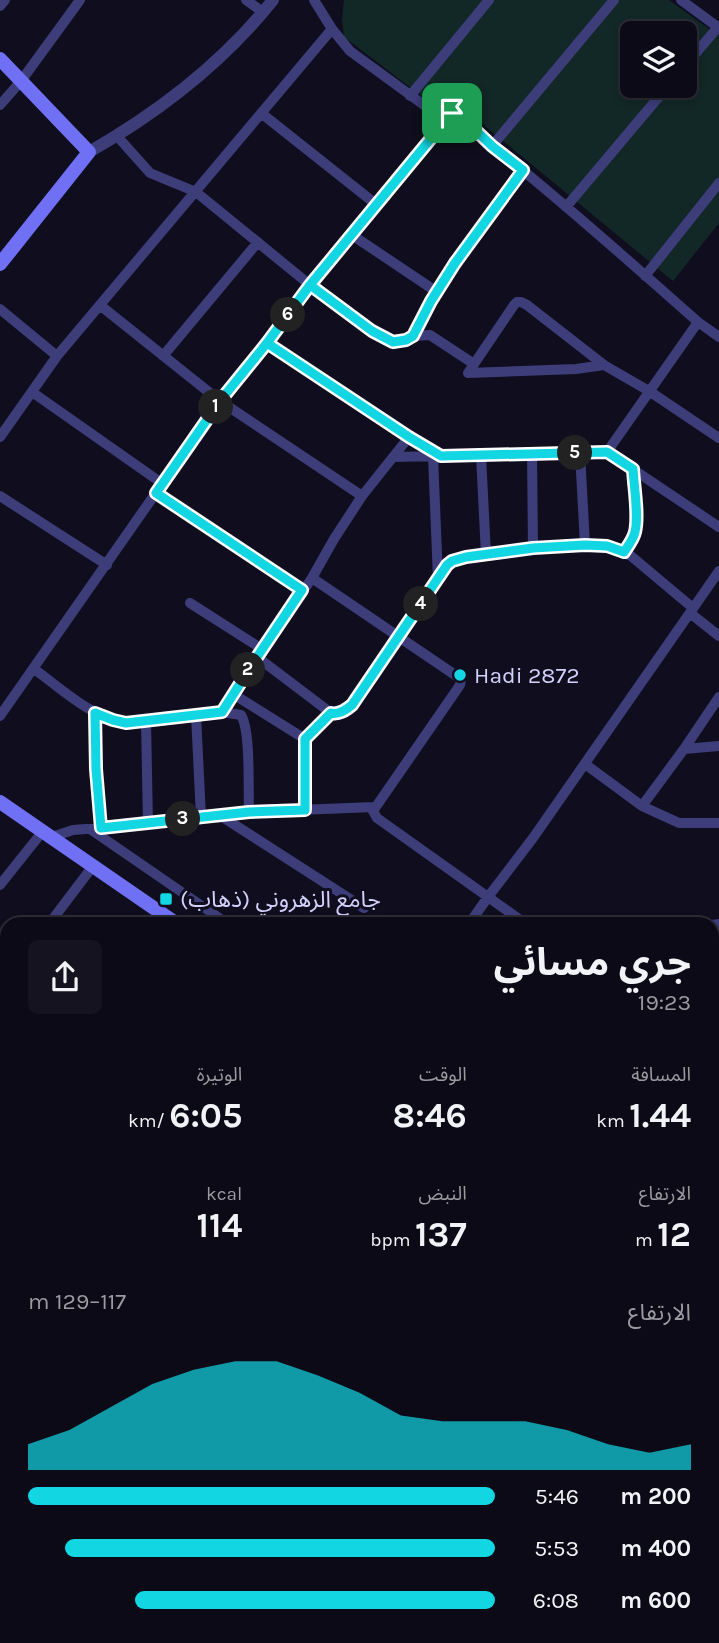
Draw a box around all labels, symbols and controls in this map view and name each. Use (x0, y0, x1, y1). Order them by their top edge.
map controls (620, 21, 697, 98)
button: layers (620, 21, 697, 98)
pin (422, 83, 482, 143)
icon: arrive (433, 94, 471, 132)
pin: 6 (270, 298, 306, 332)
text: 6 (282, 303, 293, 325)
pin: 1 (198, 390, 234, 424)
text: 1 (212, 395, 219, 417)
pin: 5 (558, 435, 592, 470)
text: 5 (569, 441, 580, 463)
pin: 4 (404, 586, 438, 622)
text: 4 (415, 592, 426, 614)
pin: 2 (230, 652, 266, 688)
text: 2 (242, 658, 253, 680)
place label: Hadi 2872 (474, 662, 580, 689)
marker: Hadi 2872 (452, 667, 468, 683)
pin: 3 (166, 802, 200, 836)
text: 3 (177, 807, 188, 829)
place label: جامع الزهروني (ذهاب) (180, 886, 381, 916)
marker: جامع الزهروني (ذهاب) (158, 891, 174, 907)
button: share (28, 940, 102, 1014)
text: جري مسائي (494, 940, 691, 985)
text: 19:23 (638, 989, 691, 1016)
text: الوتيرة (197, 1064, 242, 1086)
text: الوقت (419, 1064, 467, 1086)
text: المسافة (631, 1064, 691, 1086)
text: 6:05 (169, 1095, 242, 1136)
text: 8:46 (393, 1095, 467, 1136)
text: 1.44 (629, 1095, 691, 1136)
text: /km (128, 1110, 169, 1132)
text: km (596, 1110, 629, 1132)
text: kcal (206, 1183, 242, 1205)
text: النبض (418, 1183, 467, 1205)
text: الارتفاع (639, 1183, 691, 1205)
text: 114 (197, 1205, 242, 1246)
text: 137 (415, 1214, 467, 1255)
text: 12 (657, 1214, 691, 1255)
text: bpm (370, 1229, 415, 1251)
text: m (635, 1229, 657, 1251)
text: 117–129 m (28, 1288, 126, 1315)
text: الارتفاع (628, 1299, 691, 1326)
text: 5:46 (535, 1483, 579, 1510)
text: 200 m (620, 1483, 691, 1510)
text: 5:53 (534, 1535, 579, 1562)
text: 400 m (621, 1535, 691, 1562)
text: 6:08 (533, 1587, 579, 1614)
text: 600 m (620, 1587, 691, 1614)

